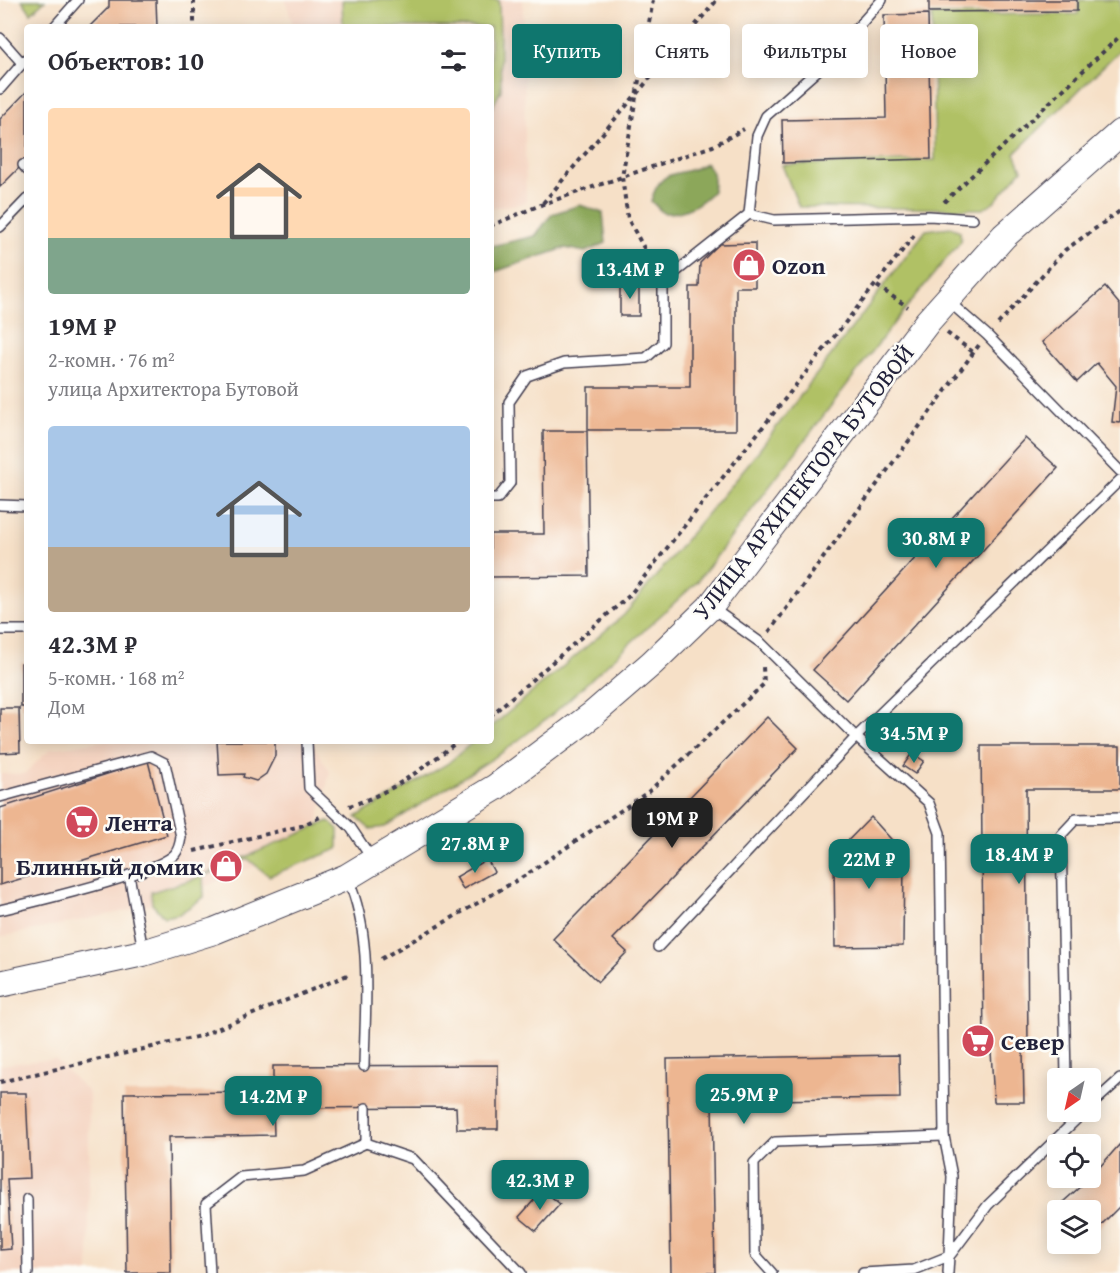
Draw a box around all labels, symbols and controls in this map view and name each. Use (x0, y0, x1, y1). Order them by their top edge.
chip: Купить (512, 24, 622, 78)
chip: Снять (634, 24, 730, 78)
chip: Фильтры (742, 24, 868, 78)
chip: Новое (880, 24, 978, 78)
text: Объектов: 10 (48, 41, 204, 80)
icon: filters (437, 44, 470, 77)
icon: home (205, 147, 313, 255)
shop icon: Ozon (731, 247, 767, 283)
place label: Ozon (772, 248, 826, 283)
pin: 13.4M ₽ (575, 249, 685, 300)
text: 13.4M ₽ (596, 254, 664, 283)
text: 19M ₽ (48, 306, 117, 345)
street label: УЛИЦА АРХИТЕКТОРА БУТОВОЙ (684, 337, 922, 627)
text: 2-комн. · 76 m² (48, 345, 175, 374)
text: улица Архитектора Бутовой (48, 374, 299, 403)
icon: home (205, 465, 313, 573)
pin: 30.8M ₽ (881, 518, 991, 569)
text: 30.8M ₽ (902, 523, 970, 552)
text: 42.3M ₽ (48, 624, 137, 663)
text: 5-комн. · 168 m² (48, 663, 184, 692)
text: Дом (48, 692, 85, 721)
pin: 34.5M ₽ (859, 713, 969, 764)
text: 34.5M ₽ (880, 718, 948, 747)
pin: 19M ₽ (630, 798, 714, 849)
text: 19M ₽ (646, 803, 698, 832)
supermarket icon: Лента (64, 804, 100, 840)
place label: Лента (105, 805, 173, 840)
pin: 27.8M ₽ (420, 823, 530, 874)
text: 27.8M ₽ (441, 828, 509, 857)
pin: 18.4M ₽ (964, 834, 1074, 885)
pin: 22M ₽ (827, 839, 911, 890)
text: 18.4M ₽ (985, 839, 1053, 868)
text: 22M ₽ (843, 844, 895, 873)
shop icon: Блинный домик (208, 848, 244, 884)
place label: Блинный домик (16, 849, 203, 884)
supermarket icon: Север (960, 1023, 996, 1059)
place label: Север (1001, 1024, 1064, 1059)
north arrow (1047, 1068, 1101, 1122)
map controls (1047, 1068, 1101, 1254)
pin: 25.9M ₽ (689, 1074, 799, 1125)
pin: 14.2M ₽ (218, 1076, 328, 1127)
text: 25.9M ₽ (710, 1079, 778, 1108)
text: 14.2M ₽ (239, 1081, 307, 1110)
button: locate (1047, 1134, 1101, 1188)
pin: 42.3M ₽ (485, 1160, 595, 1211)
text: 42.3M ₽ (506, 1165, 574, 1194)
button: layers (1047, 1200, 1101, 1254)

